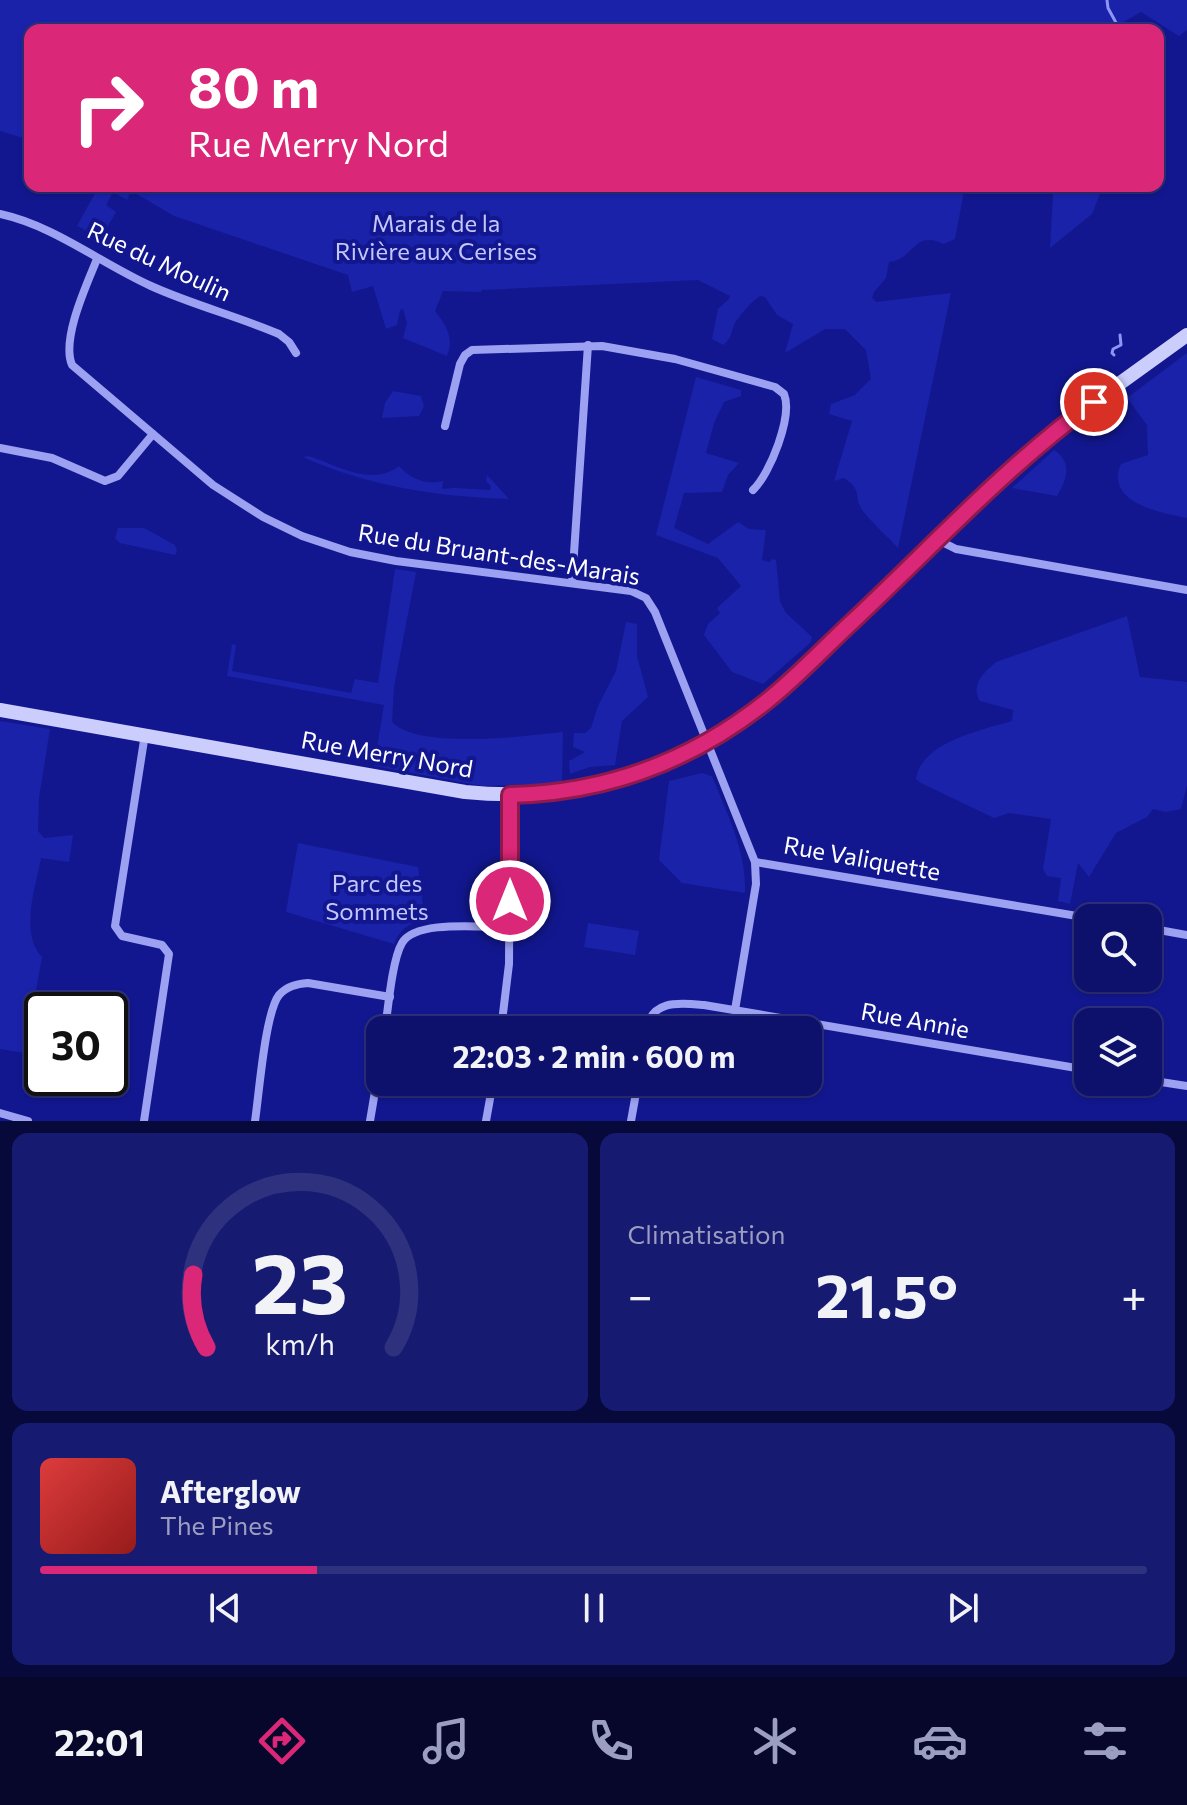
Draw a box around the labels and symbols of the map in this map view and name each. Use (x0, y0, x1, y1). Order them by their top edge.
park label: Marais de la Rivière aux Cerises (335, 208, 537, 265)
street label: Rue du Moulin (83, 215, 236, 307)
pin (1060, 368, 1128, 436)
street label: Rue du Bruant-des-Marais (356, 517, 642, 590)
street label: Rue Merry Nord (299, 724, 475, 783)
street label: Rue Valiquette (782, 829, 943, 886)
position arrow (468, 859, 552, 943)
park label: Parc des Sommets (325, 868, 429, 925)
speed limit sign: 30 (24, 992, 128, 1096)
street label: Rue Annie (859, 996, 972, 1043)

